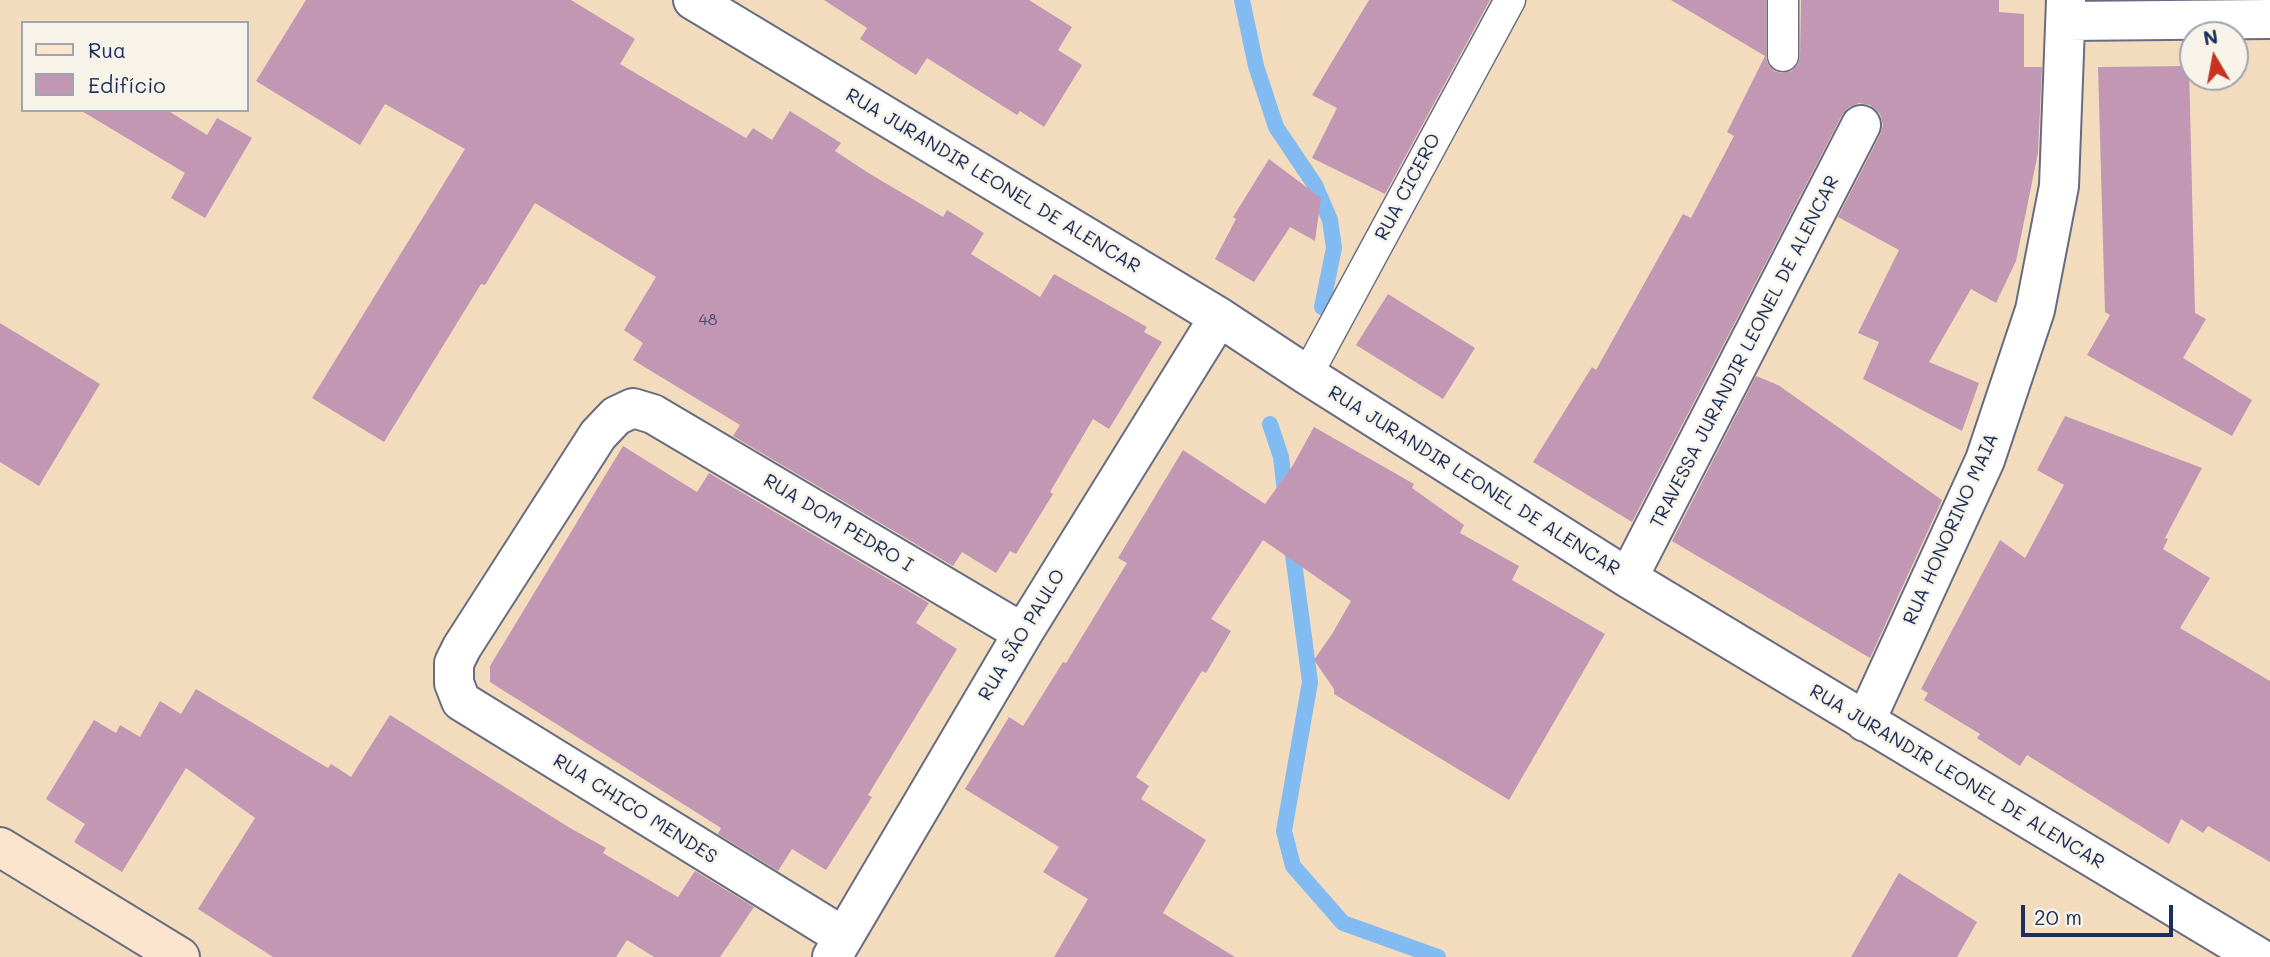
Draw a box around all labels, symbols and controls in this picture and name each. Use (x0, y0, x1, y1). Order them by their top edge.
legend (21, 21, 248, 112)
north arrow (2179, 21, 2249, 91)
text: N (2201, 23, 2220, 50)
text: Rua (88, 36, 126, 63)
text: Edifício (88, 71, 166, 98)
street label: RUA JURANDIR LEONEL DE ALENCAR (841, 84, 1145, 278)
street label: RUA CICERO (1370, 130, 1446, 244)
street label: TRAVESSA JURANDIR LEONEL DE ALENCAR (1646, 172, 1844, 532)
house number: 48 (698, 310, 718, 330)
street label: RUA JURANDIR LEONEL DE ALENCAR (1324, 381, 1624, 581)
street label: RUA HONORINO MAIA (1898, 430, 2004, 628)
street label: RUA DOM PEDRO I (759, 469, 917, 577)
street label: RUA SÃO PAULO (974, 565, 1070, 705)
street label: RUA JURANDIR LEONEL DE ALENCAR (1805, 680, 2109, 874)
street label: RUA CHICO MENDES (549, 749, 721, 869)
scale bar (2025, 890, 2177, 934)
text: 20 m (2034, 903, 2082, 930)

